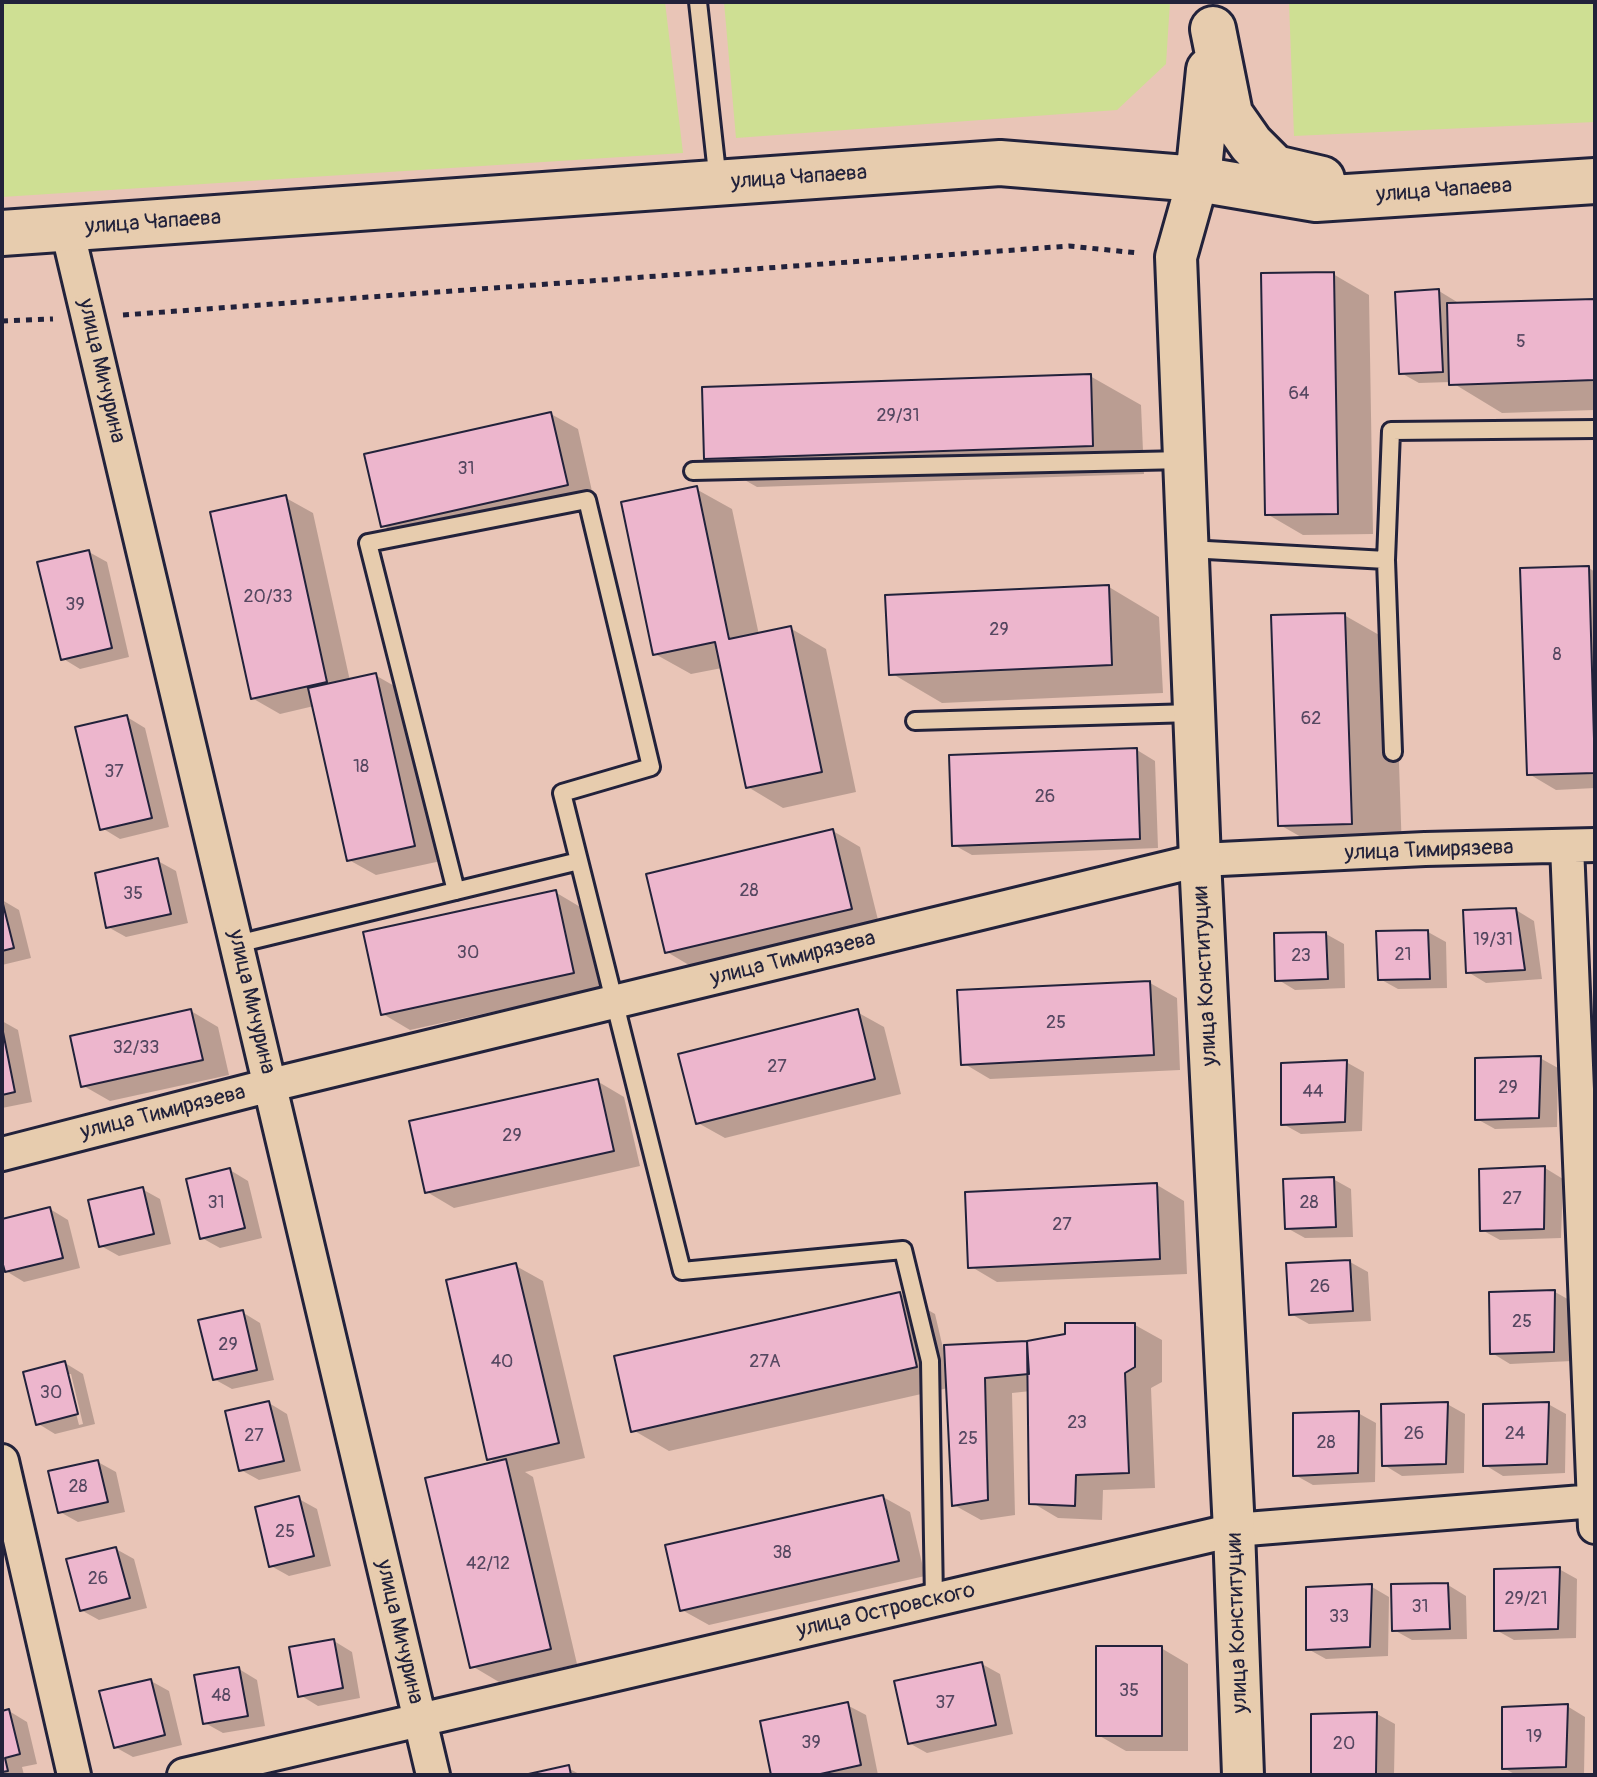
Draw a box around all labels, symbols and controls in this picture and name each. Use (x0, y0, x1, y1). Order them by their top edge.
street label: улица Чапаева (730, 160, 868, 196)
street label: улица Чапаева (1375, 173, 1513, 209)
street label: улица Чапаева (84, 205, 222, 241)
street label: улица Мичурина (72, 296, 130, 446)
house number: 5 (1516, 331, 1526, 353)
house number: 64 (1289, 383, 1309, 405)
house number: 29/31 (877, 405, 919, 427)
house number: 31 (457, 458, 475, 480)
house number: 20/33 (244, 586, 292, 608)
house number: 39 (65, 594, 85, 616)
house number: 29 (989, 619, 1009, 641)
house number: 8 (1552, 644, 1562, 666)
house number: 62 (1301, 708, 1321, 730)
house number: 18 (353, 756, 369, 778)
house number: 37 (104, 761, 124, 783)
house number: 26 (1035, 786, 1055, 808)
street label: улица Тимирязева (1344, 835, 1514, 867)
house number: 28 (739, 880, 759, 902)
house number: 35 (123, 883, 143, 905)
street label: улица Конституции (1188, 885, 1224, 1067)
street label: улица Тимирязева (708, 926, 878, 992)
street label: улица Мичурина (222, 927, 280, 1077)
house number: 19/31 (1473, 929, 1513, 951)
house number: 30 (457, 942, 479, 964)
house number: 21 (1394, 944, 1412, 966)
house number: 23 (1291, 945, 1311, 967)
house number: 25 (1046, 1012, 1066, 1034)
house number: 32/33 (113, 1037, 159, 1059)
house number: 27 (767, 1056, 787, 1078)
house number: 29 (1498, 1077, 1518, 1099)
street label: улица Тимирязева (78, 1080, 248, 1146)
house number: 44 (1303, 1081, 1323, 1103)
house number: 29 (502, 1125, 522, 1147)
house number: 27 (1502, 1188, 1522, 1210)
house number: 31 (207, 1192, 225, 1214)
house number: 28 (1299, 1192, 1319, 1214)
house number: 27 (1052, 1214, 1072, 1236)
house number: 26 (1310, 1276, 1330, 1298)
house number: 25 (1512, 1311, 1532, 1333)
house number: 29 (218, 1334, 238, 1356)
house number: 40 (491, 1351, 513, 1373)
house number: 27А (749, 1351, 781, 1373)
house number: 30 (40, 1382, 62, 1404)
house number: 23 (1067, 1412, 1087, 1434)
house number: 26 (1404, 1423, 1424, 1445)
house number: 24 (1505, 1423, 1525, 1445)
house number: 27 (244, 1425, 264, 1447)
house number: 25 (958, 1428, 978, 1450)
house number: 28 (1316, 1432, 1336, 1454)
house number: 28 (68, 1476, 88, 1498)
house number: 25 (275, 1521, 295, 1543)
street label: улица Конституции (1222, 1532, 1254, 1714)
house number: 38 (772, 1542, 792, 1564)
house number: 42/12 (466, 1553, 510, 1575)
street label: улица Мичурина (370, 1557, 428, 1707)
house number: 26 (88, 1568, 108, 1590)
street label: улица Островского (794, 1578, 978, 1644)
house number: 29/21 (1505, 1588, 1547, 1610)
house number: 31 (1411, 1596, 1429, 1618)
house number: 33 (1329, 1606, 1349, 1628)
house number: 35 (1119, 1680, 1139, 1702)
house number: 48 (211, 1685, 231, 1707)
house number: 37 (935, 1692, 955, 1714)
house number: 19 (1526, 1726, 1542, 1748)
house number: 39 (801, 1732, 821, 1754)
house number: 20 (1333, 1733, 1355, 1755)

